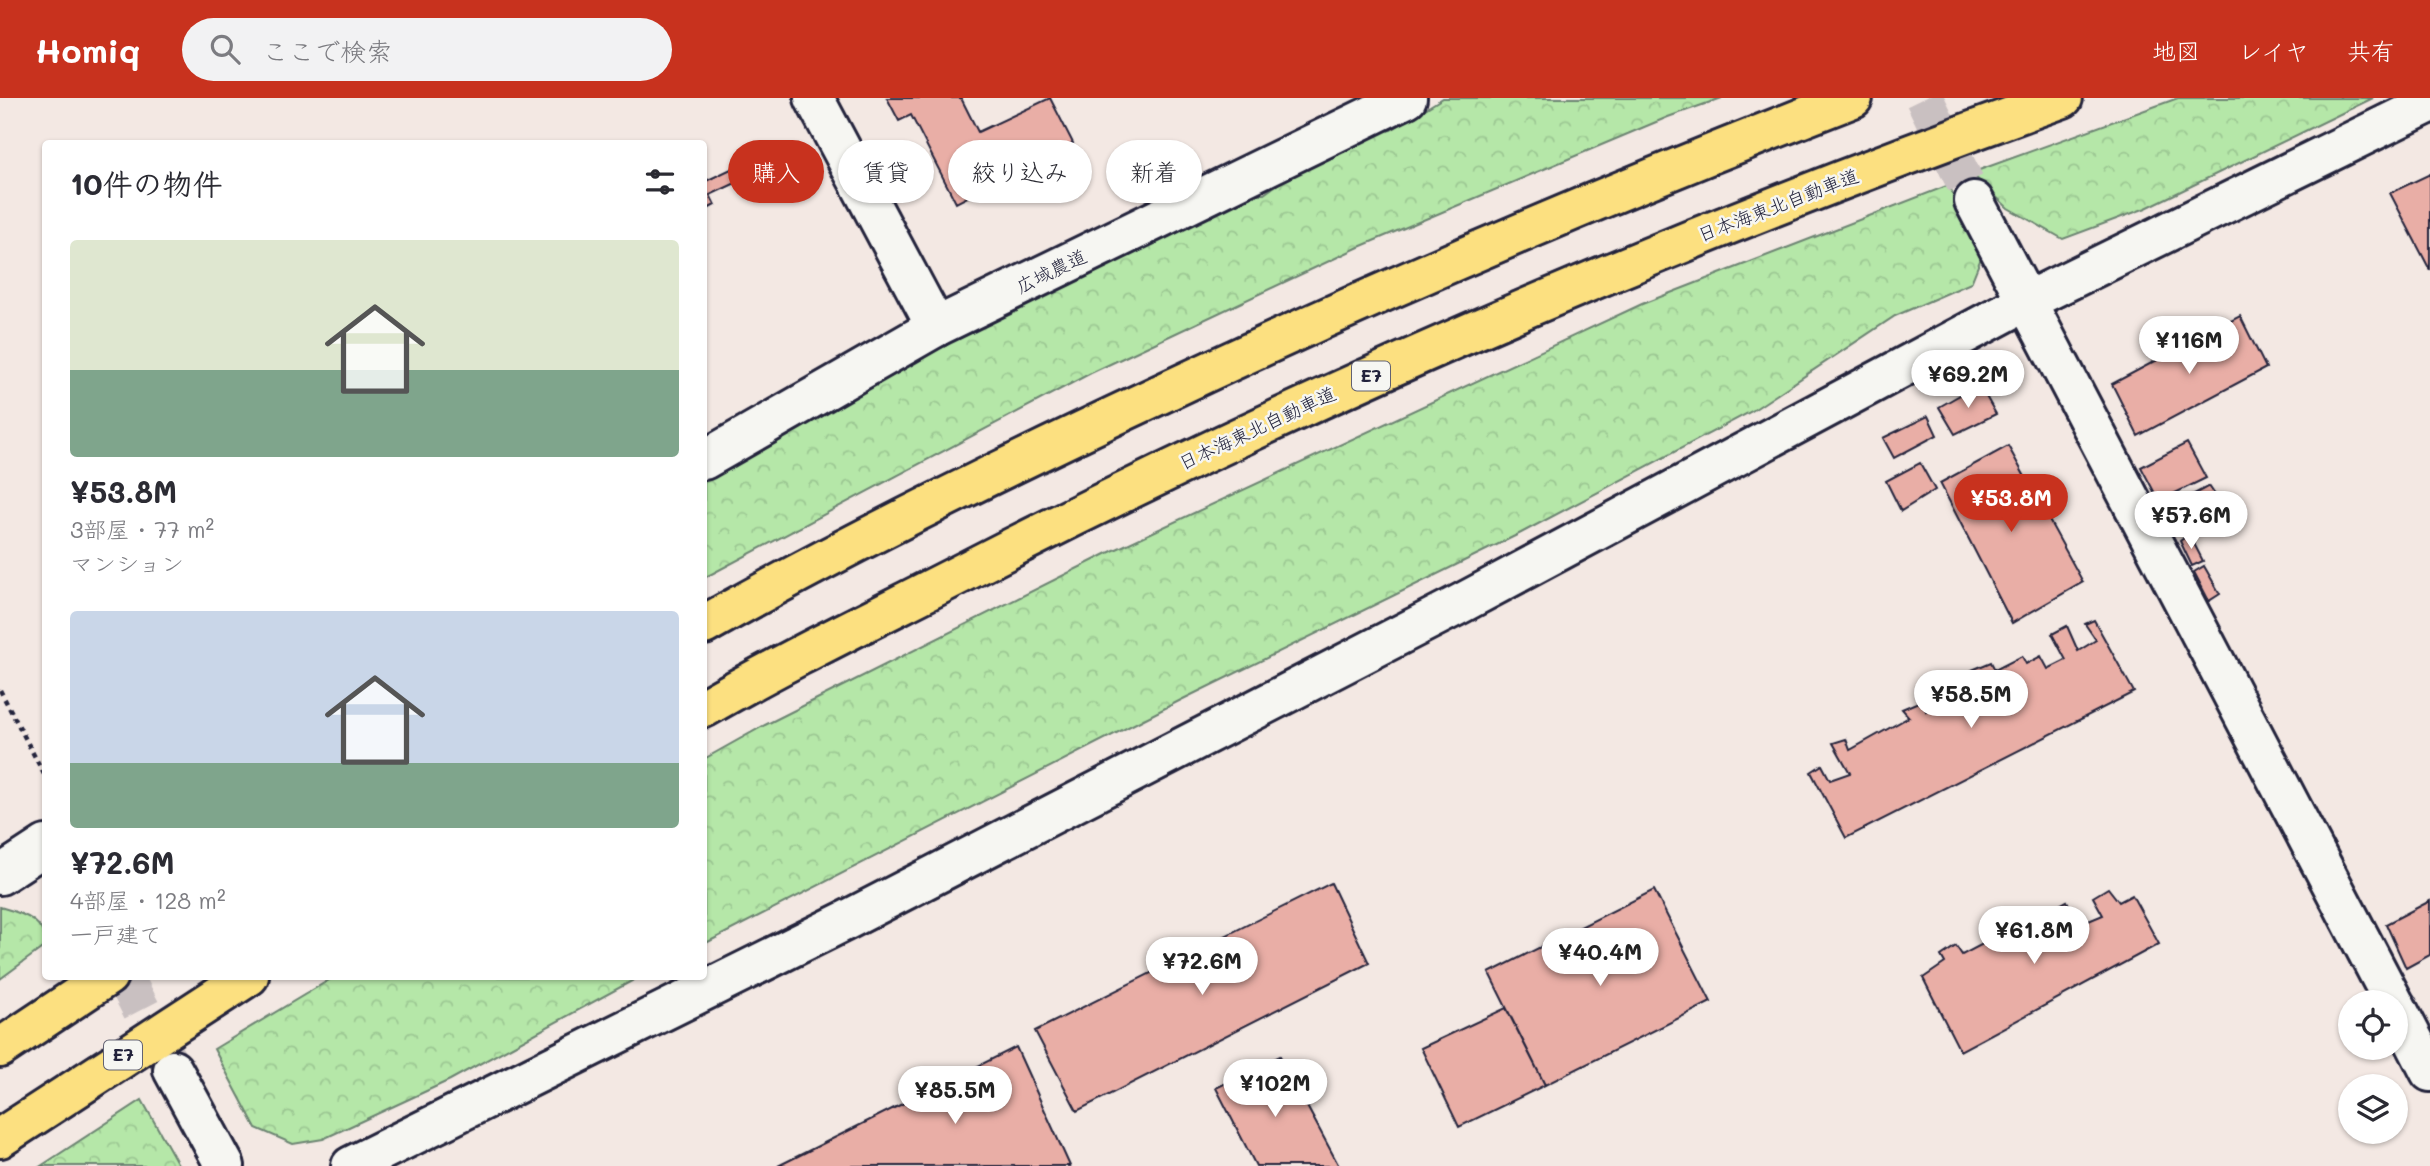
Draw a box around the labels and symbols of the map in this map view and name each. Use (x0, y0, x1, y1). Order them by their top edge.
street label: 日本海東北自動車道 (1694, 162, 1862, 247)
street label: 広域農道 (1011, 243, 1090, 298)
pin: ¥116M (2140, 316, 2238, 376)
pin: ¥69.2M (1911, 350, 2025, 410)
road number: E7 (1352, 362, 1390, 390)
street label: 日本海東北自動車道 (1174, 380, 1340, 475)
pin: ¥53.8M (1954, 474, 2068, 534)
pin: ¥57.6M (2134, 491, 2248, 551)
pin: ¥58.5M (1914, 670, 2028, 730)
pin: ¥61.8M (1977, 906, 2091, 966)
pin: ¥40.4M (1543, 928, 1657, 988)
pin: ¥72.6M (1145, 937, 1259, 997)
road number: E7 (104, 1040, 142, 1070)
pin: ¥102M (1226, 1060, 1324, 1119)
pin: ¥85.5M (898, 1066, 1012, 1126)

